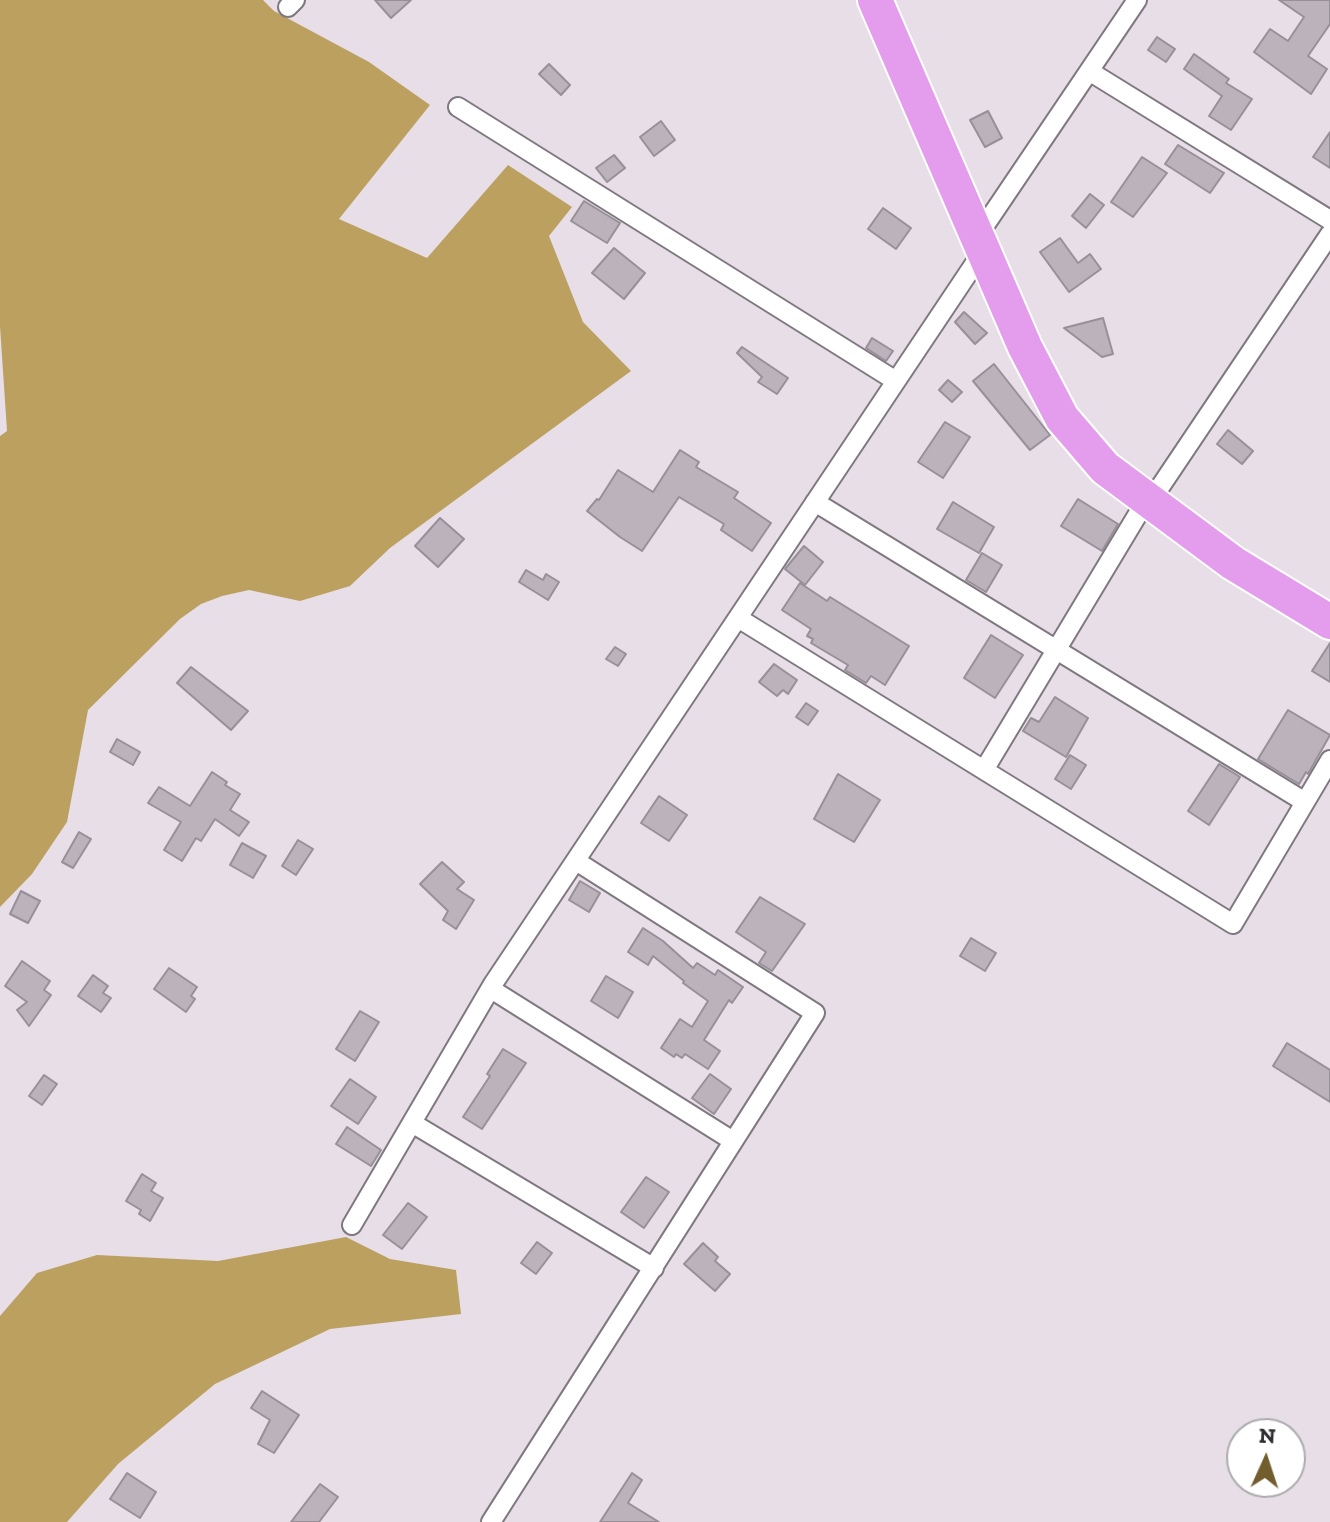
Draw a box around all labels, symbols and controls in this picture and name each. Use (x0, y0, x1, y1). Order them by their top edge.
north arrow (1226, 1418, 1306, 1498)
text: N (1258, 1422, 1276, 1449)

